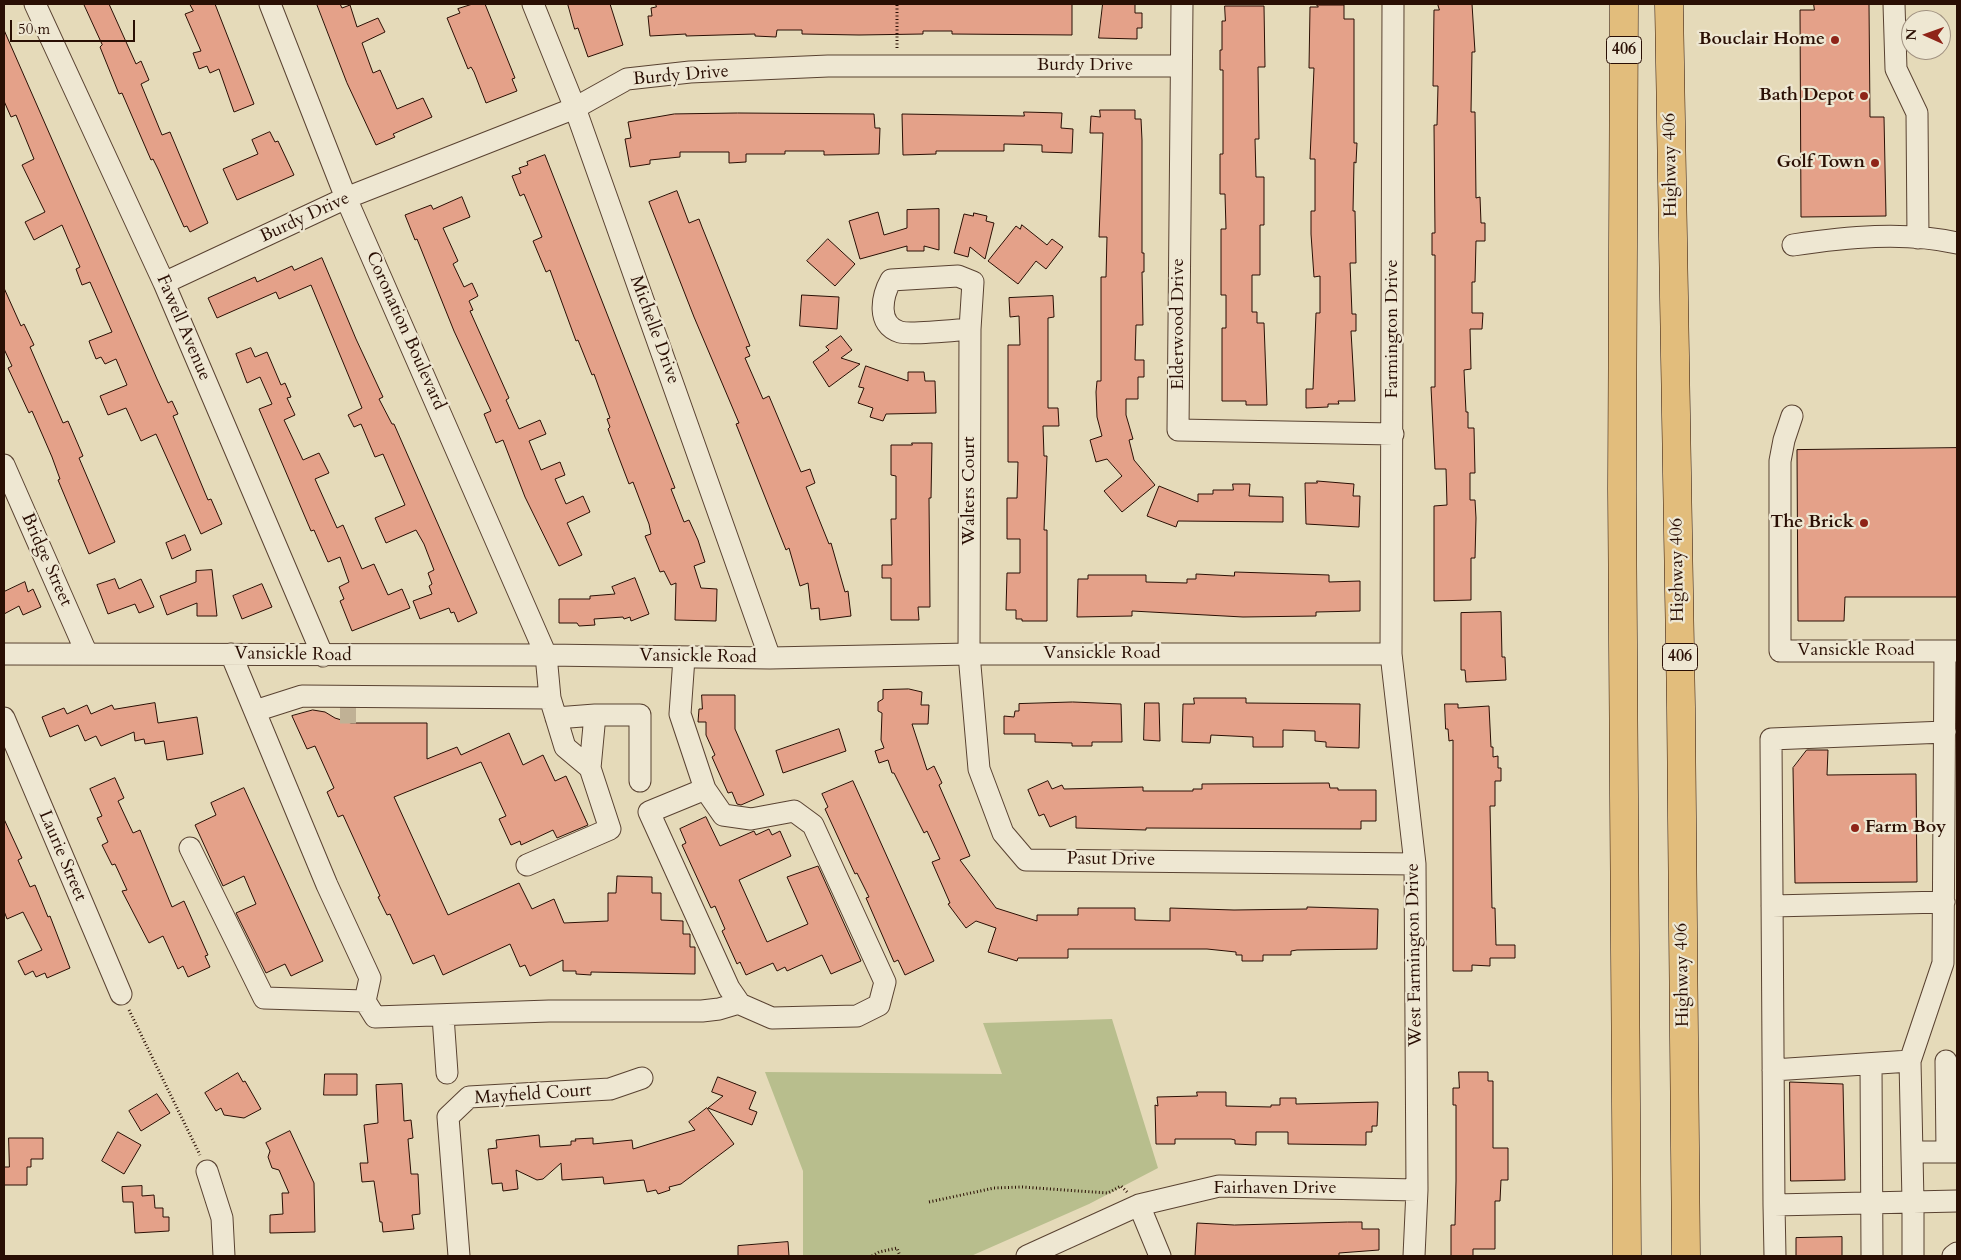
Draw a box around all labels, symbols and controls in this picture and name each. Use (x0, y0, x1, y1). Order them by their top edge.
scale bar (12, 10, 138, 42)
north arrow (1901, 10, 1951, 60)
text: 50 m (18, 19, 50, 39)
text: N (1902, 28, 1921, 41)
place label: Bouclair Home (1698, 29, 1825, 51)
marker: Bouclair Home (1829, 34, 1841, 46)
road number: 406 (1606, 36, 1642, 64)
street label: Burdy Drive (1037, 55, 1133, 77)
street label: Burdy Drive (632, 61, 730, 91)
place label: Bath Depot (1759, 85, 1854, 107)
marker: Bath Depot (1858, 90, 1870, 102)
street label: Highway 406 (1659, 113, 1683, 217)
place label: Golf Town (1776, 152, 1865, 174)
marker: Golf Town (1869, 157, 1881, 169)
street label: Burdy Drive (257, 188, 353, 248)
street label: Coronation Boulevard (360, 249, 450, 413)
street label: Elderwood Drive (1168, 258, 1190, 390)
street label: Farmington Drive (1382, 259, 1404, 399)
street label: Fawell Avenue (151, 272, 215, 384)
street label: Michelle Drive (624, 273, 684, 387)
street label: Walters Court (959, 436, 981, 546)
street label: Bridge Street (16, 510, 76, 610)
place label: The Brick (1770, 512, 1854, 534)
marker: The Brick (1858, 517, 1870, 529)
street label: Highway 406 (1666, 518, 1690, 622)
street label: Vansickle Road (1797, 640, 1915, 662)
street label: Vansickle Road (234, 643, 352, 667)
street label: Vansickle Road (1043, 643, 1161, 665)
road number: 406 (1662, 644, 1698, 670)
street label: Vansickle Road (639, 645, 757, 669)
street label: Laurie Street (33, 807, 91, 905)
place label: Farm Boy (1865, 817, 1946, 839)
marker: Farm Boy (1849, 822, 1861, 834)
street label: Pasut Drive (1067, 848, 1155, 872)
street label: West Farmington Drive (1403, 863, 1427, 1047)
street label: Highway 406 (1671, 923, 1695, 1027)
street label: Mayfield Court (474, 1080, 592, 1110)
street label: Fairhaven Drive (1213, 1178, 1337, 1200)

